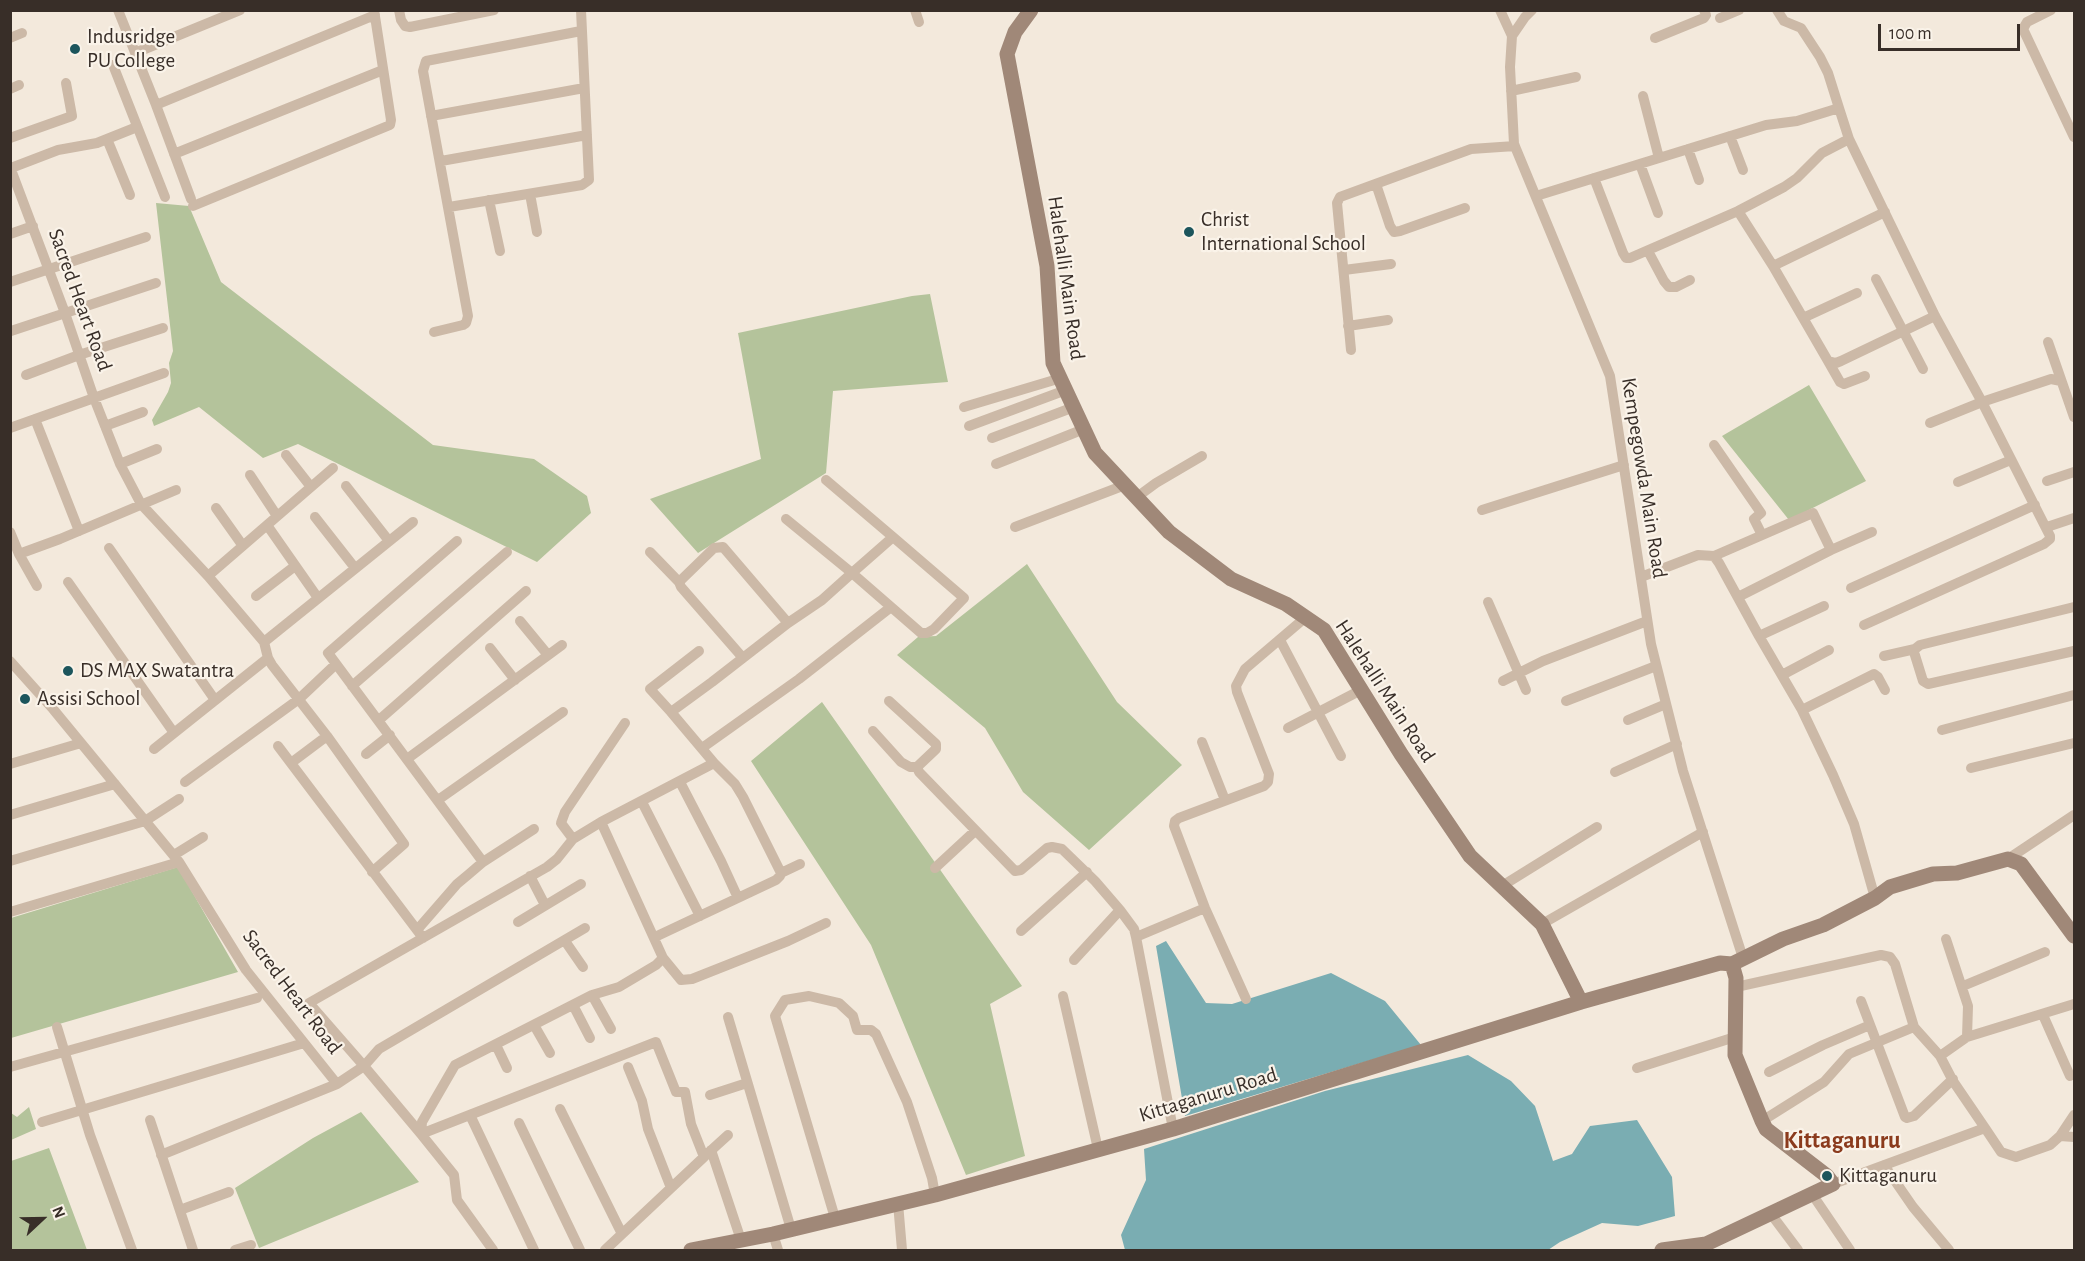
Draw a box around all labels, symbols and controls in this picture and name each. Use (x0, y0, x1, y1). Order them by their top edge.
scale bar (1881, 12, 2024, 50)
place label: Indusridge PU College (87, 24, 175, 74)
text: 100 m (1889, 25, 1932, 43)
marker: Indusridge PU College (68, 42, 82, 56)
street label: Halehalli Main Road (1042, 194, 1090, 362)
place label: Christ International School (1201, 207, 1366, 257)
street label: Sacred Heart Road (43, 225, 117, 375)
marker: Christ International School (1182, 225, 1196, 239)
street label: Kempegowda Main Road (1616, 376, 1672, 580)
street label: Halehalli Main Road (1329, 615, 1441, 767)
place label: DS MAX Swatantra (80, 658, 234, 684)
marker: DS MAX Swatantra (61, 664, 75, 678)
place label: Assisi School (37, 686, 140, 712)
marker: Assisi School (18, 692, 32, 706)
street label: Sacred Heart Road (237, 925, 347, 1059)
street label: Kittaganuru Road (1136, 1062, 1280, 1128)
district label: Kittaganuru (1783, 1127, 1901, 1155)
place label: Kittaganuru (1839, 1163, 1937, 1189)
marker: Kittaganuru (1820, 1169, 1834, 1183)
north arrow (12, 1189, 72, 1249)
text: N (49, 1204, 68, 1220)

